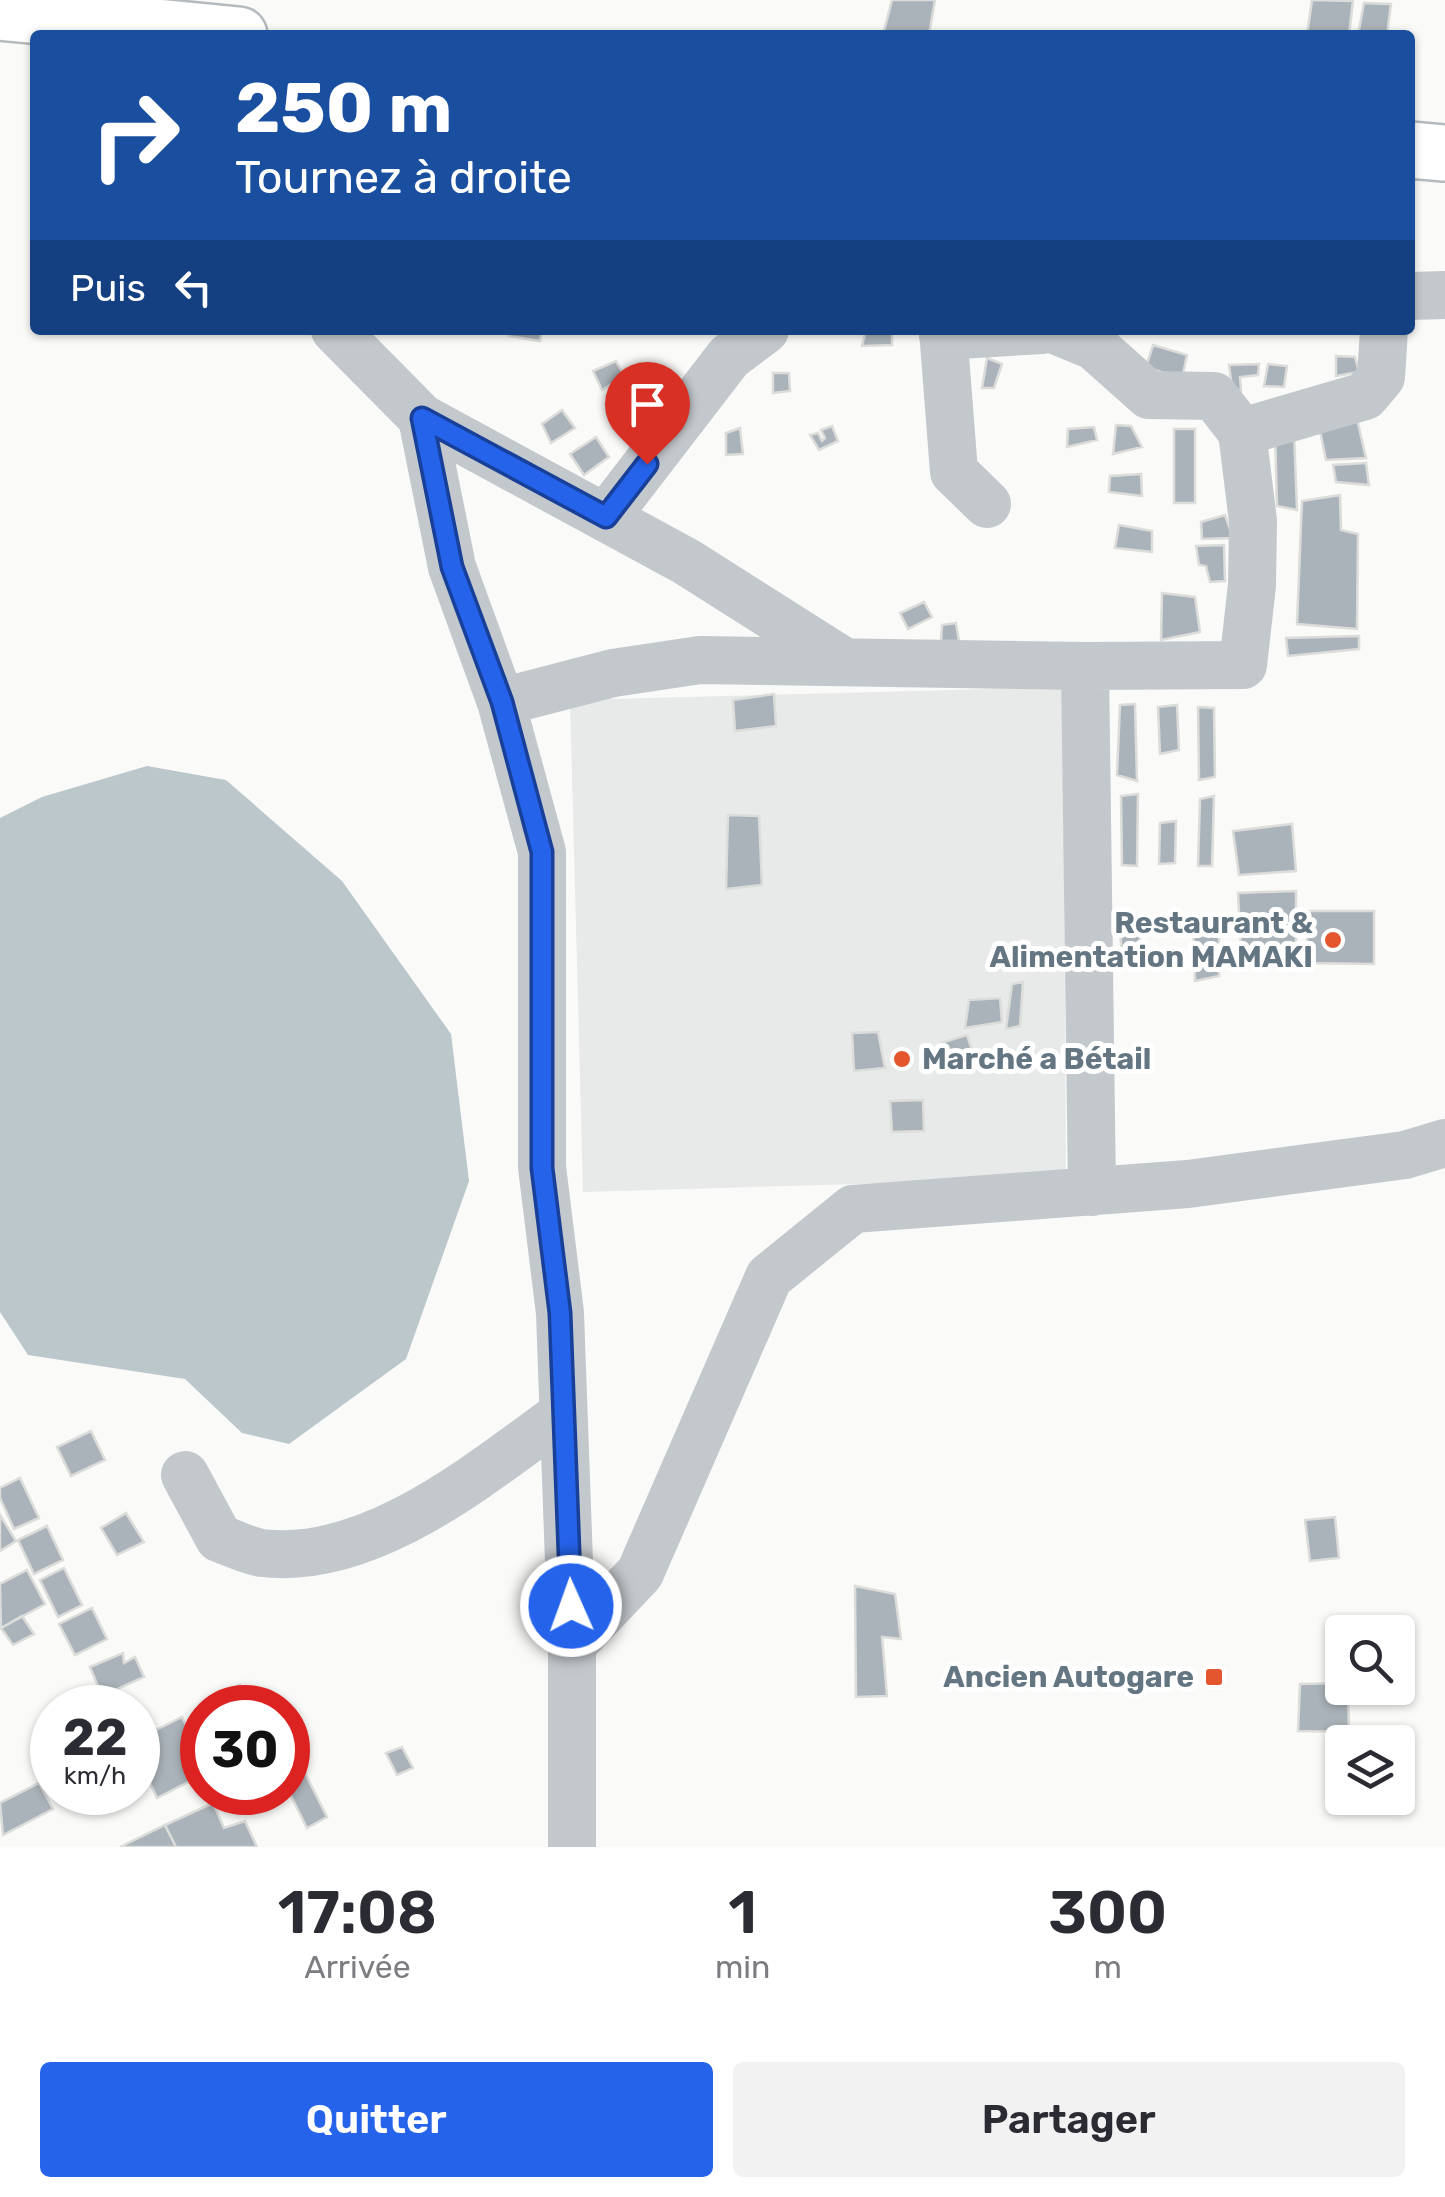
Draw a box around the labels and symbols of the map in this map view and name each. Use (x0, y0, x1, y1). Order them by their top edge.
pin (605, 362, 690, 465)
place label: Restaurant & Alimentation MAMAKI (990, 905, 1313, 975)
marker: Restaurant & Alimentation MAMAKI (1322, 929, 1344, 951)
place label: Marché a Bétail (922, 1041, 1151, 1077)
marker: Marché a Bétail (891, 1048, 913, 1070)
position arrow (519, 1554, 623, 1658)
place label: Ancien Autogare (943, 1659, 1194, 1695)
marker: Ancien Autogare (1203, 1666, 1225, 1688)
speed limit sign: 30 (180, 1685, 310, 1815)

